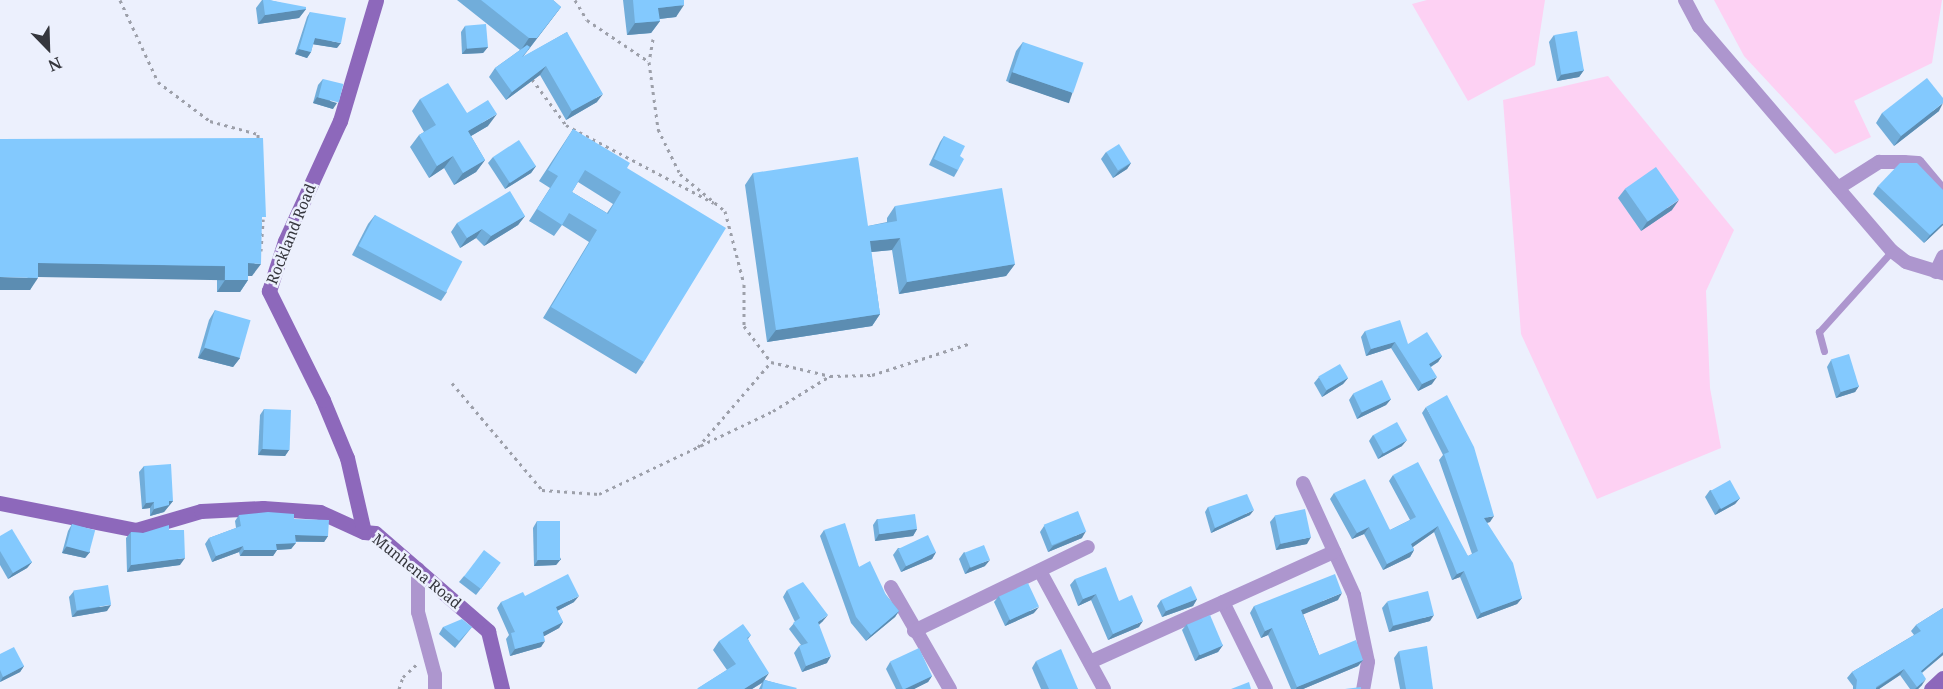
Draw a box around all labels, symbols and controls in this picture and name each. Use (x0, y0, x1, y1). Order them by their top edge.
north arrow (18, 18, 78, 78)
text: N (45, 52, 65, 77)
street label: Rockland Road (263, 181, 319, 287)
street label: Munhena Road (369, 530, 465, 612)

